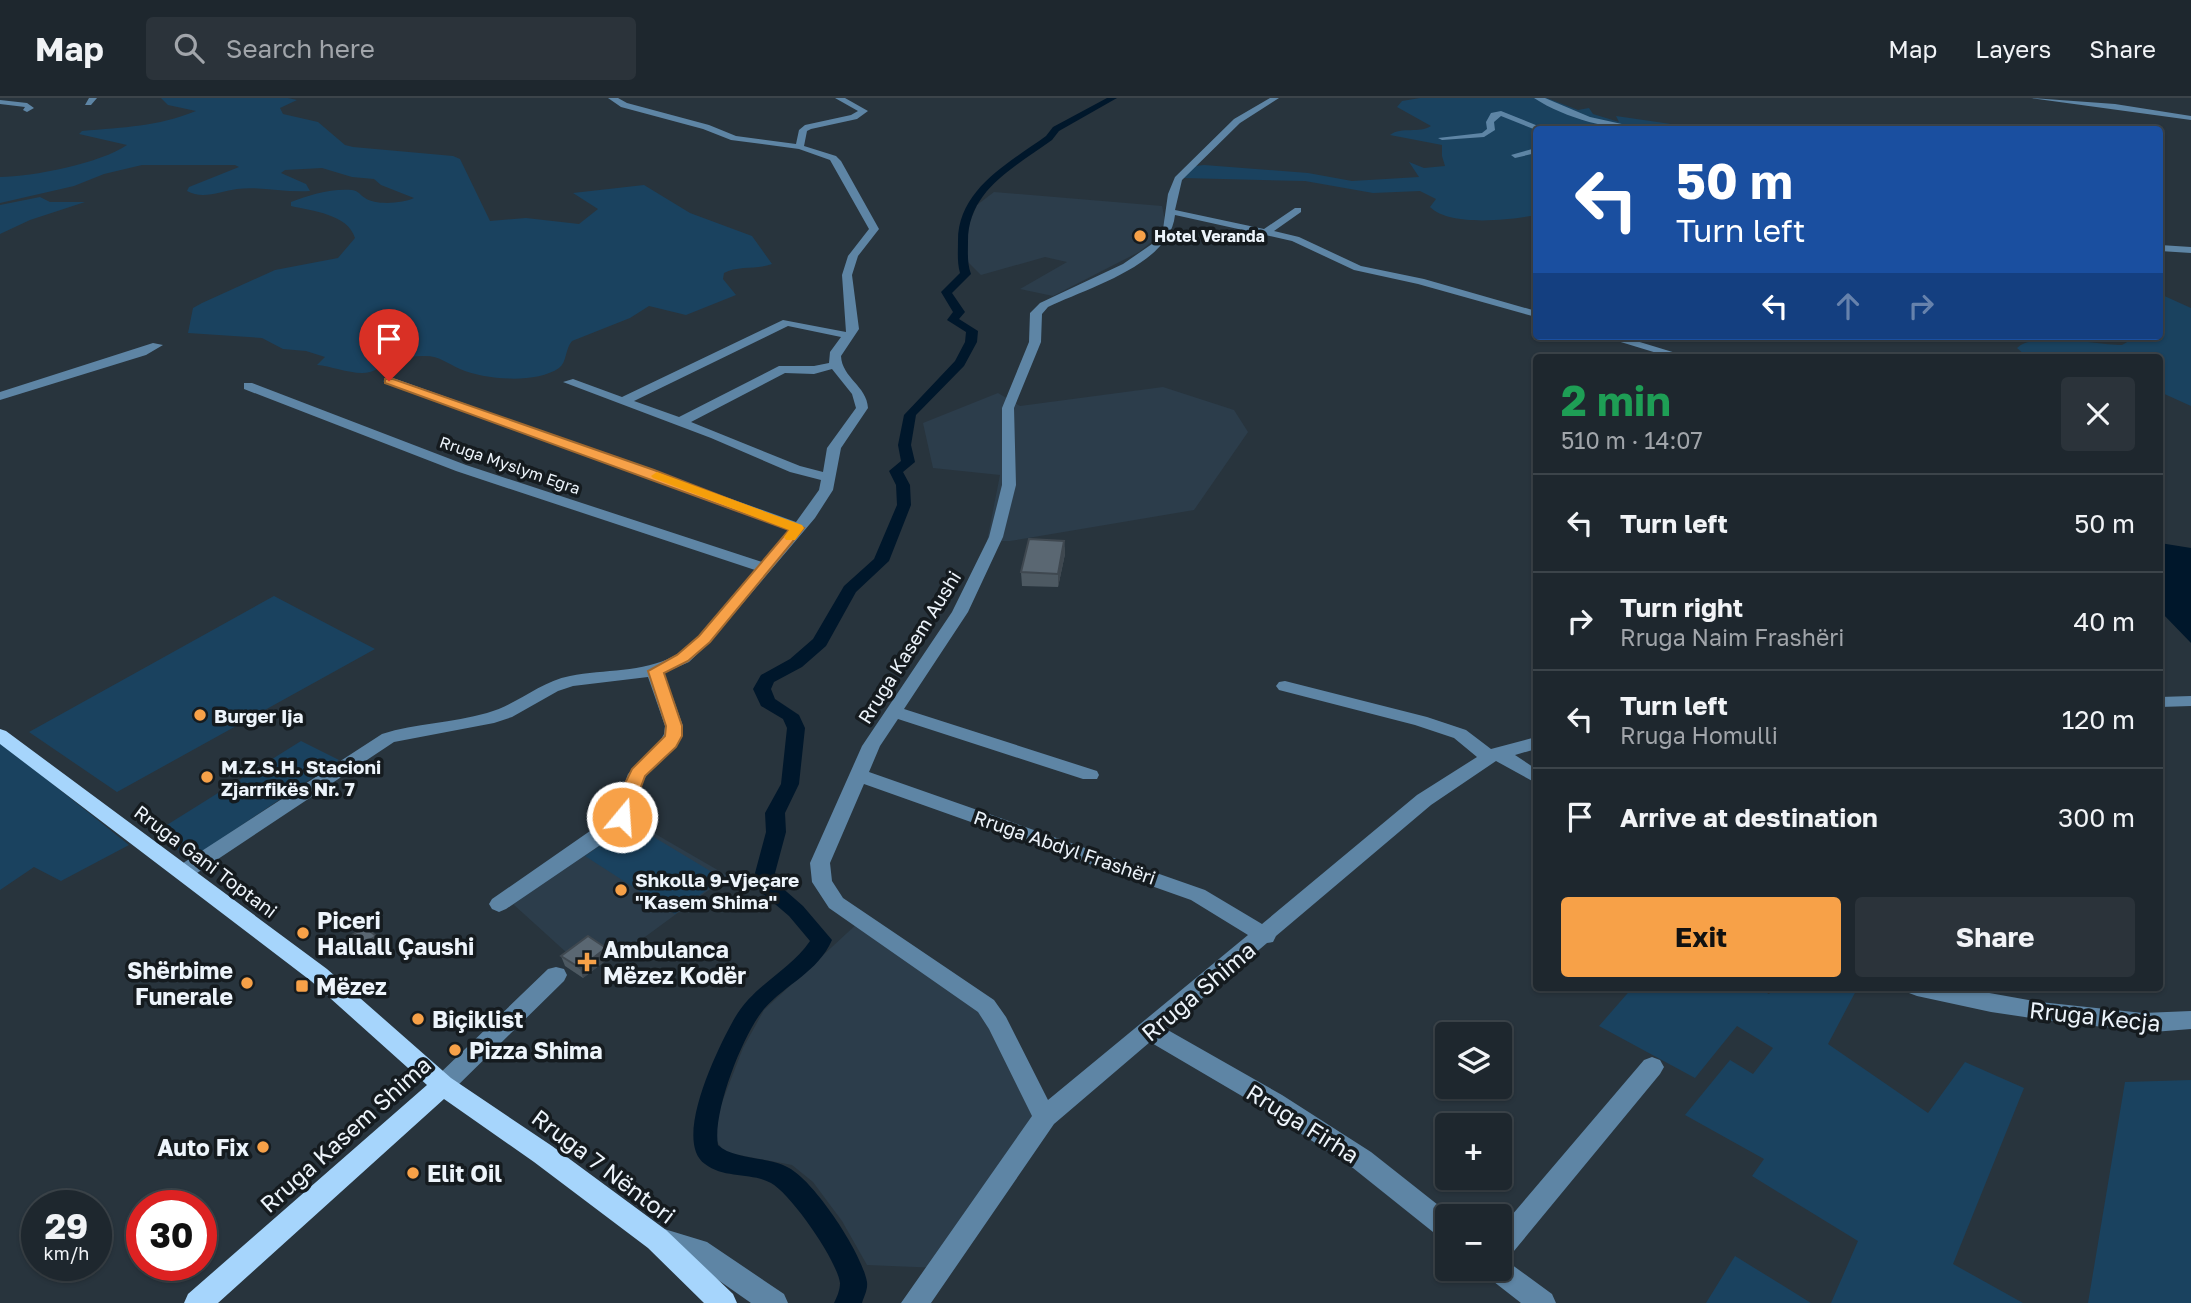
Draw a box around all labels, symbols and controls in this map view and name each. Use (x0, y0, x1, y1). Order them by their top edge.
search box (146, 17, 636, 80)
text: Map (35, 29, 104, 68)
icon: search (170, 29, 208, 67)
text: Search here (226, 33, 375, 64)
text: Map (1888, 34, 1937, 63)
text: Layers (1975, 34, 2051, 63)
text: Share (2089, 34, 2156, 63)
text: 50 m (1676, 151, 1793, 210)
icon: left (1561, 154, 1652, 245)
text: Turn left (1676, 211, 1805, 249)
place label: Hotel Veranda (1154, 226, 1265, 246)
marker: Hotel Veranda (1132, 228, 1148, 244)
icon: left (1756, 287, 1794, 325)
icon: ahead (1829, 287, 1867, 325)
icon: right (1902, 287, 1940, 325)
pin (359, 309, 419, 381)
icon: arrive (370, 320, 408, 358)
text: 2 min (1561, 375, 1671, 425)
button: close (2061, 377, 2135, 451)
text: 510 m · 14:07 (1561, 426, 1703, 454)
street label: Rruga Myslym Egra (437, 432, 583, 498)
icon: left (1561, 504, 1599, 542)
text: Turn left (1620, 508, 1728, 539)
text: 50 m (2074, 508, 2135, 539)
street label: Rruga Kasem Aushi (853, 566, 965, 728)
text: Turn right (1620, 592, 1743, 623)
icon: right (1561, 602, 1599, 640)
text: 40 m (2074, 606, 2135, 637)
text: Rruga Naim Frashëri (1620, 623, 1844, 651)
text: Turn left (1620, 690, 1728, 721)
icon: left (1561, 700, 1599, 738)
place label: Burger Ija (214, 704, 304, 727)
text: 120 m (2062, 704, 2135, 735)
marker: Burger Ija (192, 707, 208, 723)
text: Rruga Homulli (1620, 721, 1778, 749)
place label: M.Z.S.H. Stacioni Zjarrfikës Nr. 7 (221, 755, 381, 800)
marker: M.Z.S.H. Stacioni Zjarrfikës Nr. 7 (199, 769, 215, 785)
position arrow (585, 780, 659, 854)
icon: arrive (1561, 798, 1599, 836)
street label: Rruga Gani Toptani (130, 800, 282, 922)
text: Arrive at destination (1620, 802, 1878, 833)
text: 300 m (2058, 802, 2135, 833)
street label: Rruga Abdyl Frashëri (971, 805, 1159, 889)
place label: Shkolla 9-Vjeçare "Kasem Shima" (635, 868, 799, 913)
marker: Shkolla 9-Vjeçare "Kasem Shima" (613, 882, 629, 898)
button: Exit (1561, 897, 1841, 977)
button: Share (1855, 897, 2135, 977)
place label: Piceri Hallall Çaushi (317, 906, 474, 960)
marker: Piceri Hallall Çaushi (295, 925, 311, 941)
place label: Ambulanca Mëzez Kodër (603, 935, 746, 989)
street label: Rruga Shima (1135, 935, 1261, 1047)
marker: Ambulanca Mëzez Kodër (577, 952, 597, 972)
place label: Shërbime Funerale (127, 956, 233, 1010)
place label: Mëzez (316, 972, 387, 1000)
marker: Shërbime Funerale (239, 975, 255, 991)
marker: Mëzez (294, 978, 310, 994)
street label: Rruga Kecja (2028, 995, 2162, 1037)
place label: Biçiklist (432, 1005, 523, 1033)
marker: Biçiklist (410, 1011, 426, 1027)
map controls (1435, 1022, 1512, 1281)
button: layers (1435, 1022, 1512, 1099)
place label: Pizza Shima (469, 1036, 603, 1064)
marker: Pizza Shima (447, 1042, 463, 1058)
street label: Rruga Kasem Shima (254, 1050, 436, 1218)
street label: Rruga Firha (1242, 1077, 1364, 1169)
street label: Rruga 7 Nëntori (527, 1103, 681, 1229)
button: + (1435, 1113, 1512, 1190)
place label: Auto Fix (157, 1133, 250, 1161)
marker: Auto Fix (255, 1139, 271, 1155)
place label: Elit Oil (427, 1159, 502, 1187)
marker: Elit Oil (405, 1165, 421, 1181)
speed limit sign: 30 (126, 1190, 217, 1281)
button: − (1435, 1204, 1512, 1281)
text: 29 (45, 1205, 88, 1247)
text: km/h (44, 1242, 89, 1264)

